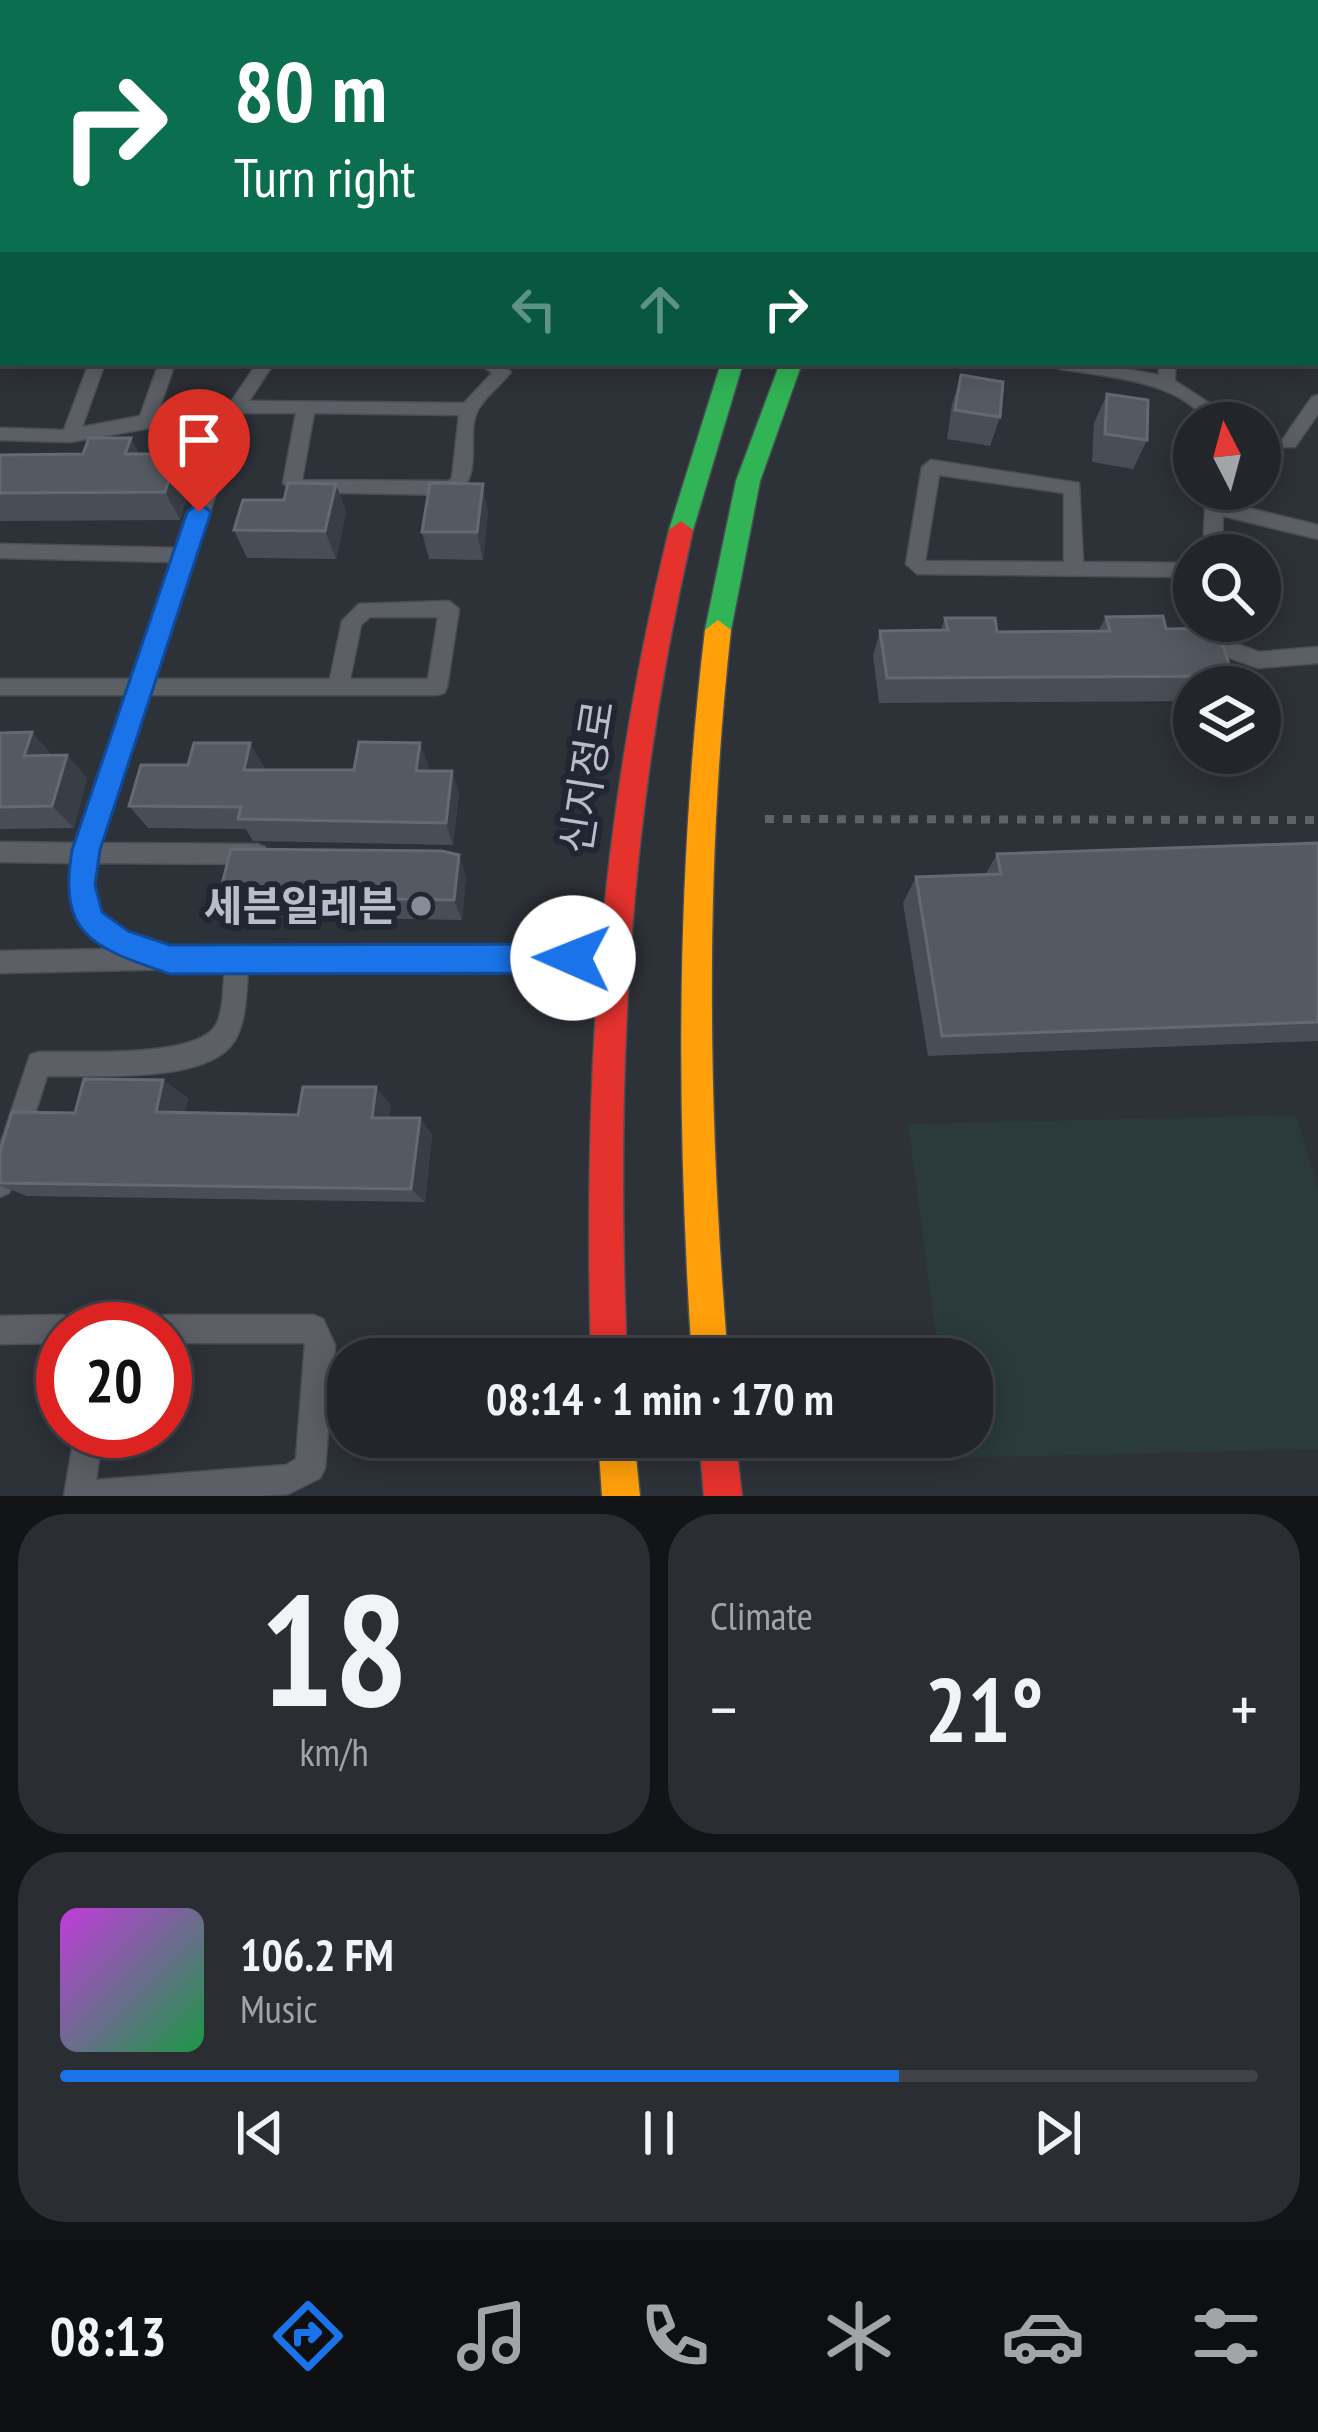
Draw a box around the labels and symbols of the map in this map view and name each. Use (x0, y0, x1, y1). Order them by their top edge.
pin (148, 389, 250, 512)
north arrow (1173, 402, 1281, 510)
street label: 신지정로 (547, 696, 626, 858)
place label: 세븐일레븐 (204, 878, 397, 933)
marker: 세븐일레븐 (408, 893, 434, 919)
position arrow (510, 895, 636, 1021)
speed limit sign: 20 (36, 1302, 192, 1458)

